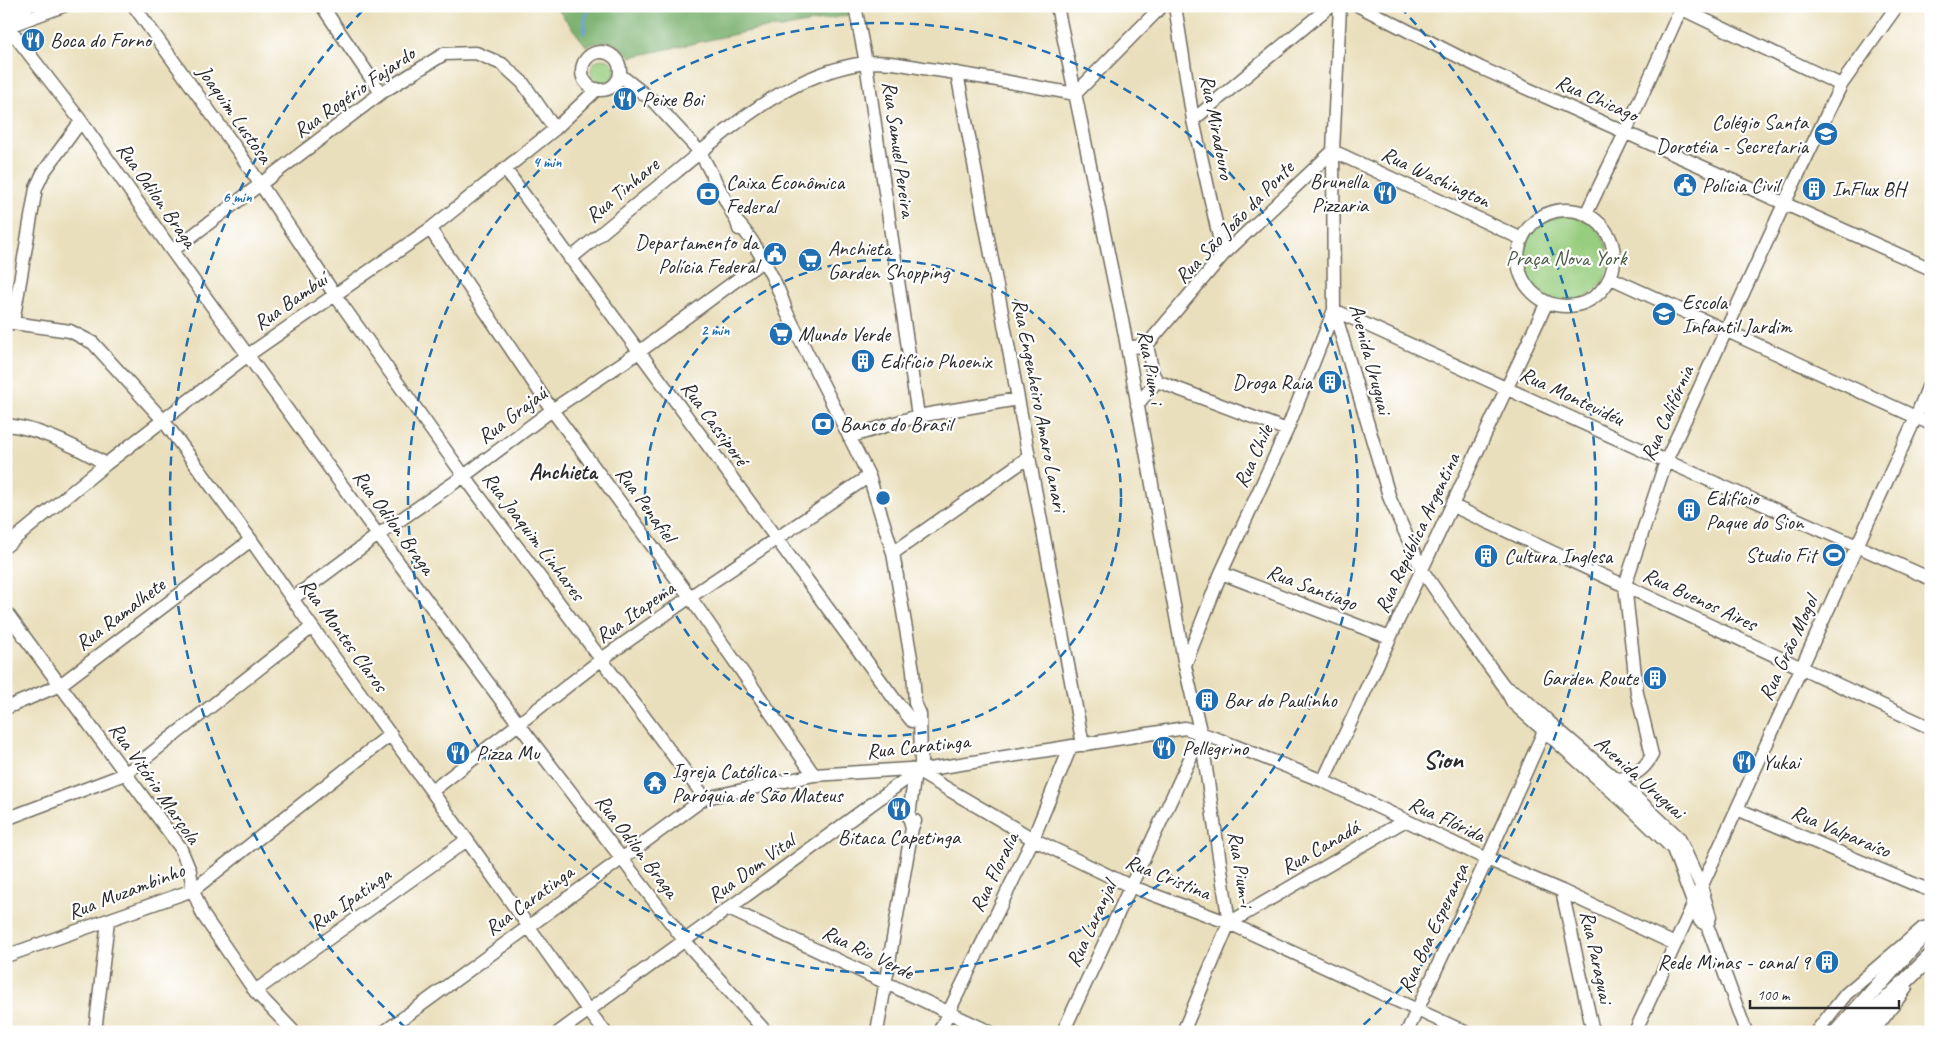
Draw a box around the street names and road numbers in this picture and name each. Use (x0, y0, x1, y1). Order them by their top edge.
street label: Rua Rogério Fajardo (288, 39, 422, 143)
street label: Joaquim Lustosa (191, 59, 279, 170)
street label: Rua Chicago (1552, 68, 1644, 129)
street label: Rua Miradouro (1194, 72, 1240, 183)
street label: Rua Samuel Pereira (877, 79, 922, 221)
street label: Rua Odilon Braga (111, 137, 204, 255)
street label: Rua Washington (1377, 140, 1496, 214)
street label: Rua Tinhare (580, 151, 665, 228)
street label: Rua São João da Ponte (1169, 154, 1301, 289)
street label: Rua Bambuí (248, 264, 335, 336)
street label: Rua Engenheiro Amaro Lanari (1007, 297, 1074, 516)
street label: Avenida Uruguai (1344, 301, 1399, 420)
street label: Rua Pium i (1132, 328, 1171, 409)
street label: Rua Califórnia (1635, 360, 1700, 464)
street label: Rua Montevidéu (1516, 361, 1629, 432)
street label: Rua Cassiporé (675, 375, 756, 473)
street label: Rua Grajaú (472, 379, 553, 449)
street label: Rua Chile (1227, 419, 1280, 491)
street label: Rua República Argentina (1369, 448, 1466, 617)
street label: Rua Penafiel (610, 461, 684, 550)
street label: Rua Odilon Braga (347, 465, 442, 581)
street label: Rua Joaquim Linhares (477, 466, 592, 607)
street label: Rua Santiago (1263, 558, 1362, 617)
street label: Rua Buenos Aires (1639, 561, 1763, 637)
street label: Rua Ramalhete (70, 571, 171, 656)
street label: Rua Montes Claros (294, 573, 395, 698)
street label: Rua Itapema (590, 574, 681, 649)
street label: Rua Grão Mogol (1752, 588, 1825, 705)
street label: Rua Vitório Marçola (103, 717, 207, 850)
street label: Rua Caratinga (865, 727, 973, 764)
street label: Avenida Uruguai (1589, 730, 1693, 827)
street label: Rua Odilon Braga (590, 789, 686, 905)
street label: Rua Flórida (1405, 790, 1491, 849)
street label: Rua Valparaíso (1788, 798, 1896, 864)
street label: Rua Canadá (1276, 813, 1366, 880)
street label: Rua Dom Vital (702, 826, 802, 908)
street label: Rua Floralia (964, 826, 1025, 916)
street label: Rua Pium-i (1222, 829, 1260, 912)
street label: Rua Cristina (1122, 848, 1216, 906)
street label: Rua Muzambinho (64, 856, 190, 925)
street label: Rua Caratinga (479, 858, 581, 941)
street label: Rua Boa Esperança (1392, 858, 1475, 997)
street label: Rua Ipatinga (304, 861, 397, 936)
street label: Rua Laranjal (1060, 874, 1124, 971)
street label: Rua Paraguai (1575, 908, 1620, 1009)
street label: Rua Rio Verde (818, 919, 919, 986)

